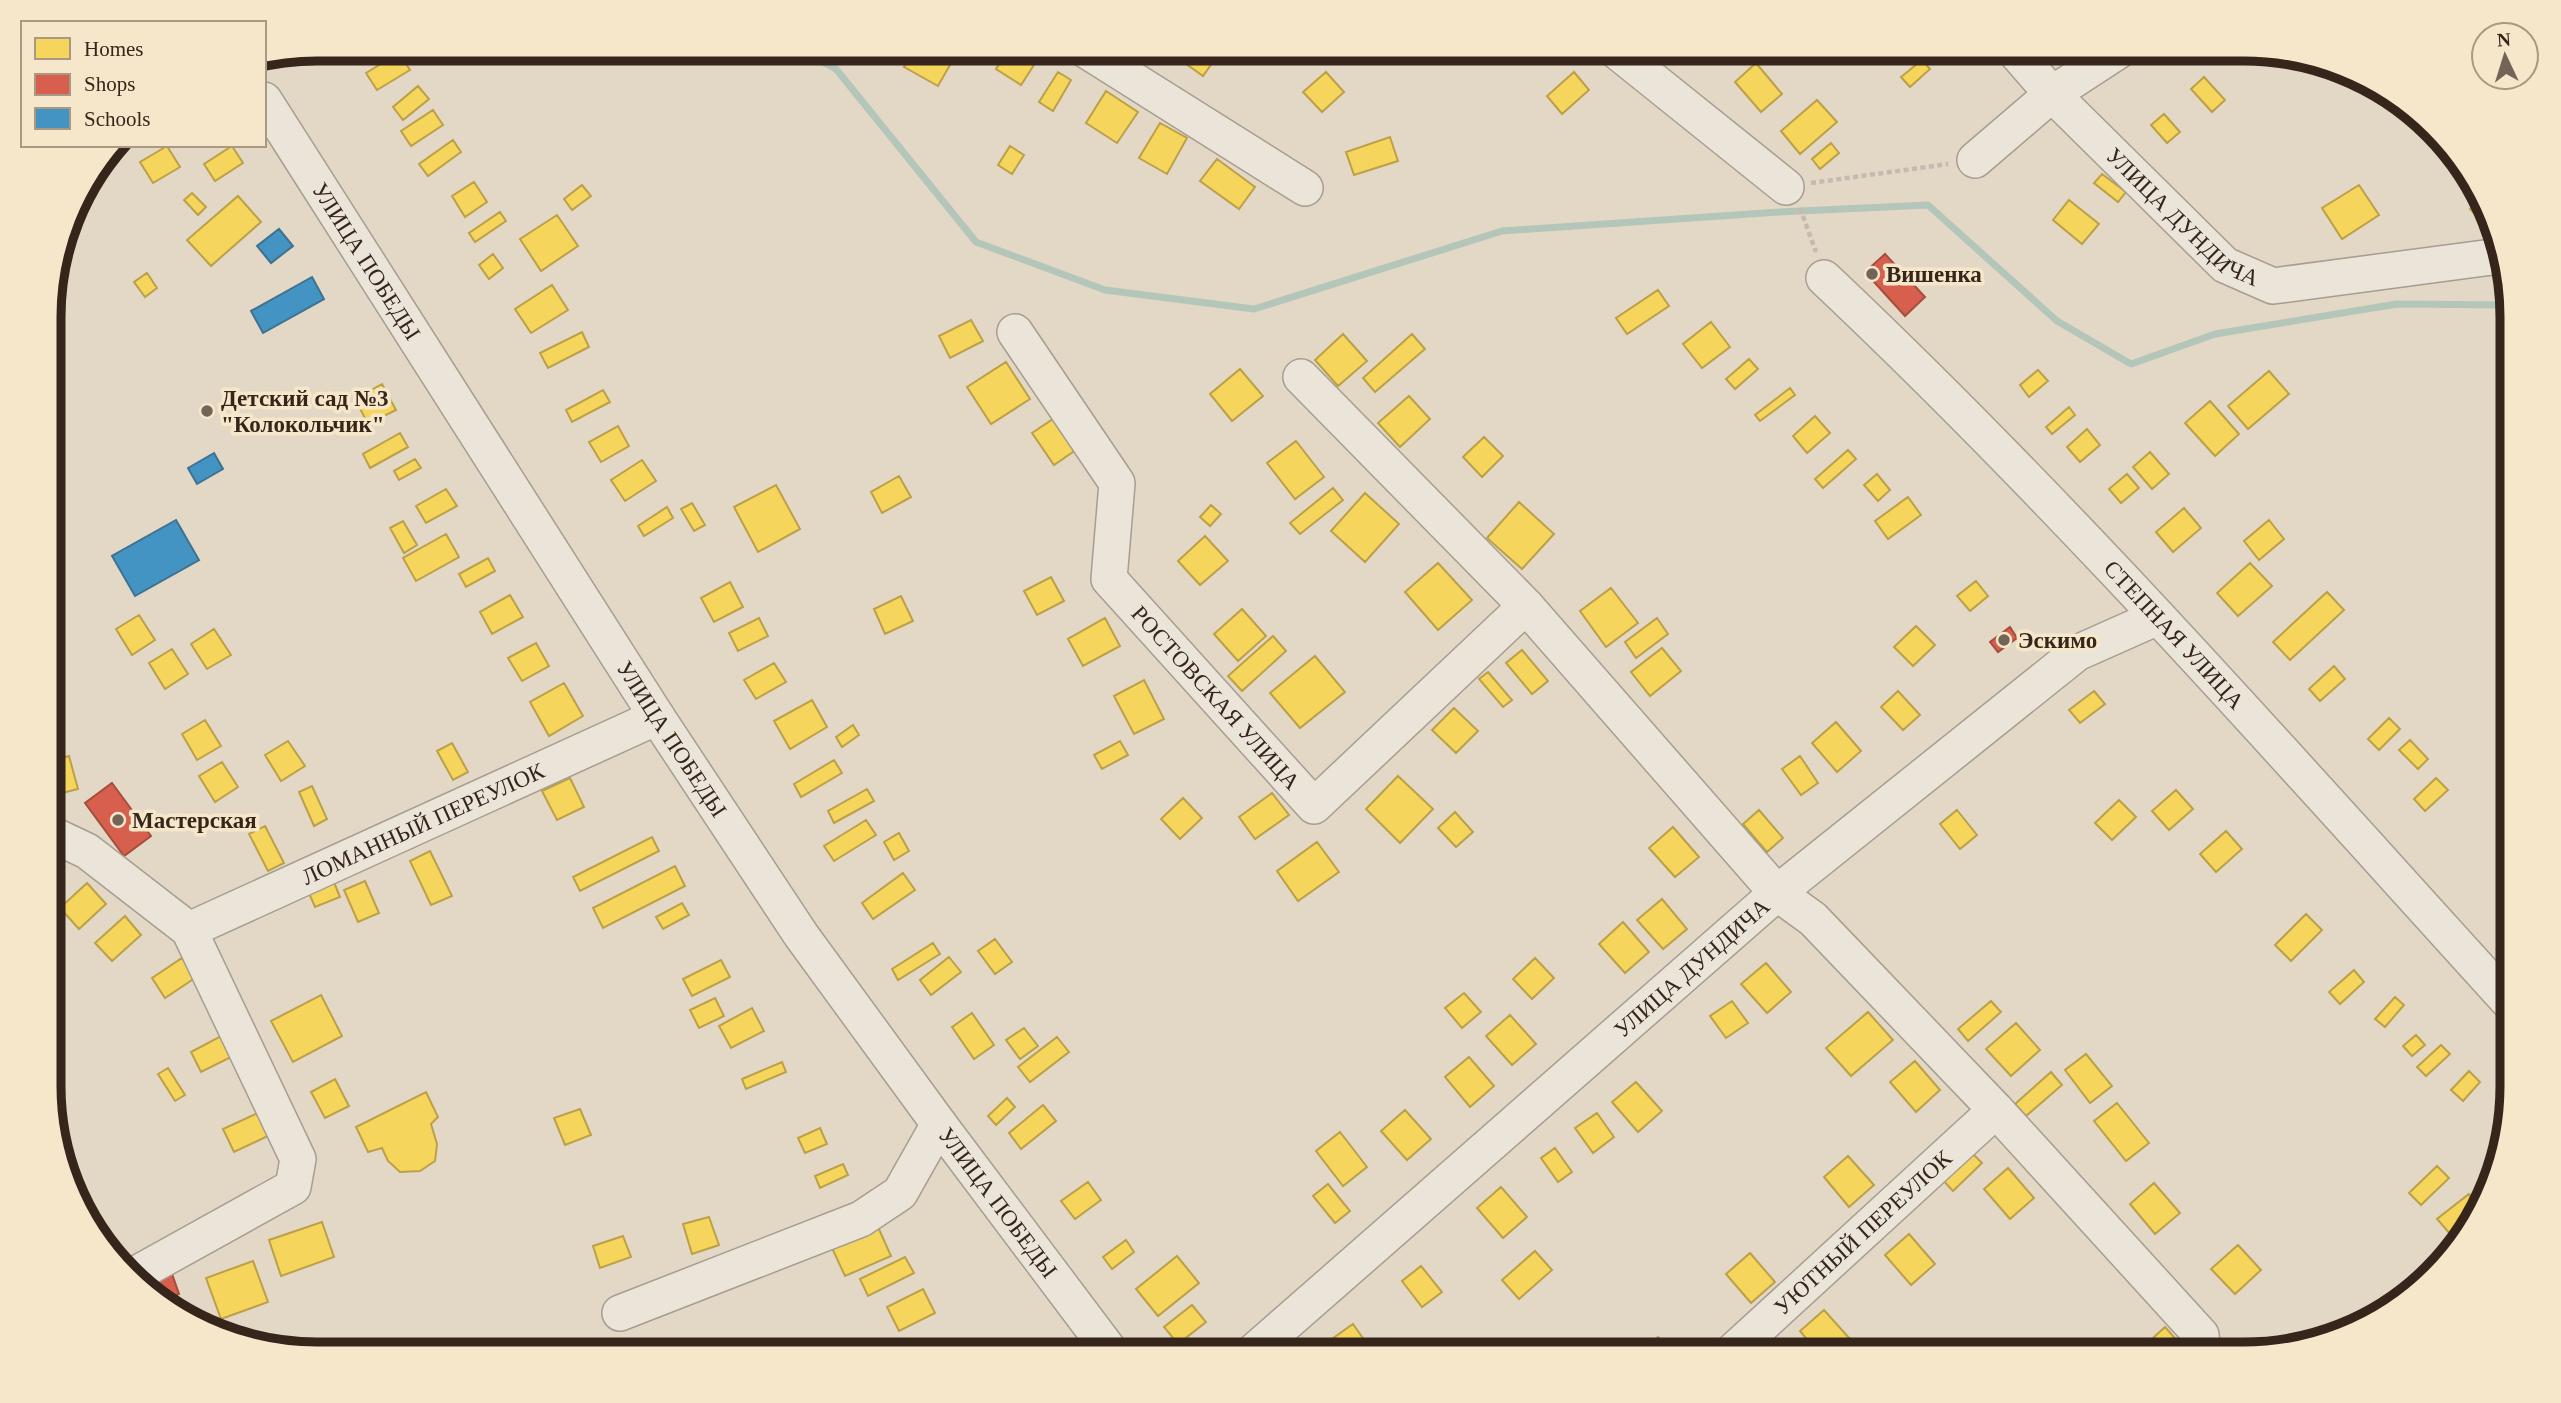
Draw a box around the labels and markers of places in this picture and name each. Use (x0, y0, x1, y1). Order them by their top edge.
place label: Вишенка (1886, 262, 1982, 287)
marker: Вишенка (1864, 266, 1880, 282)
place label: Детский сад №3 "Колокольчик" (221, 386, 389, 437)
marker: Детский сад №3 "Колокольчик" (199, 403, 215, 419)
place label: Эскимо (2018, 628, 2097, 653)
marker: Эскимо (1996, 632, 2012, 648)
place label: Мастерская (132, 808, 257, 833)
marker: Мастерская (110, 812, 126, 828)

